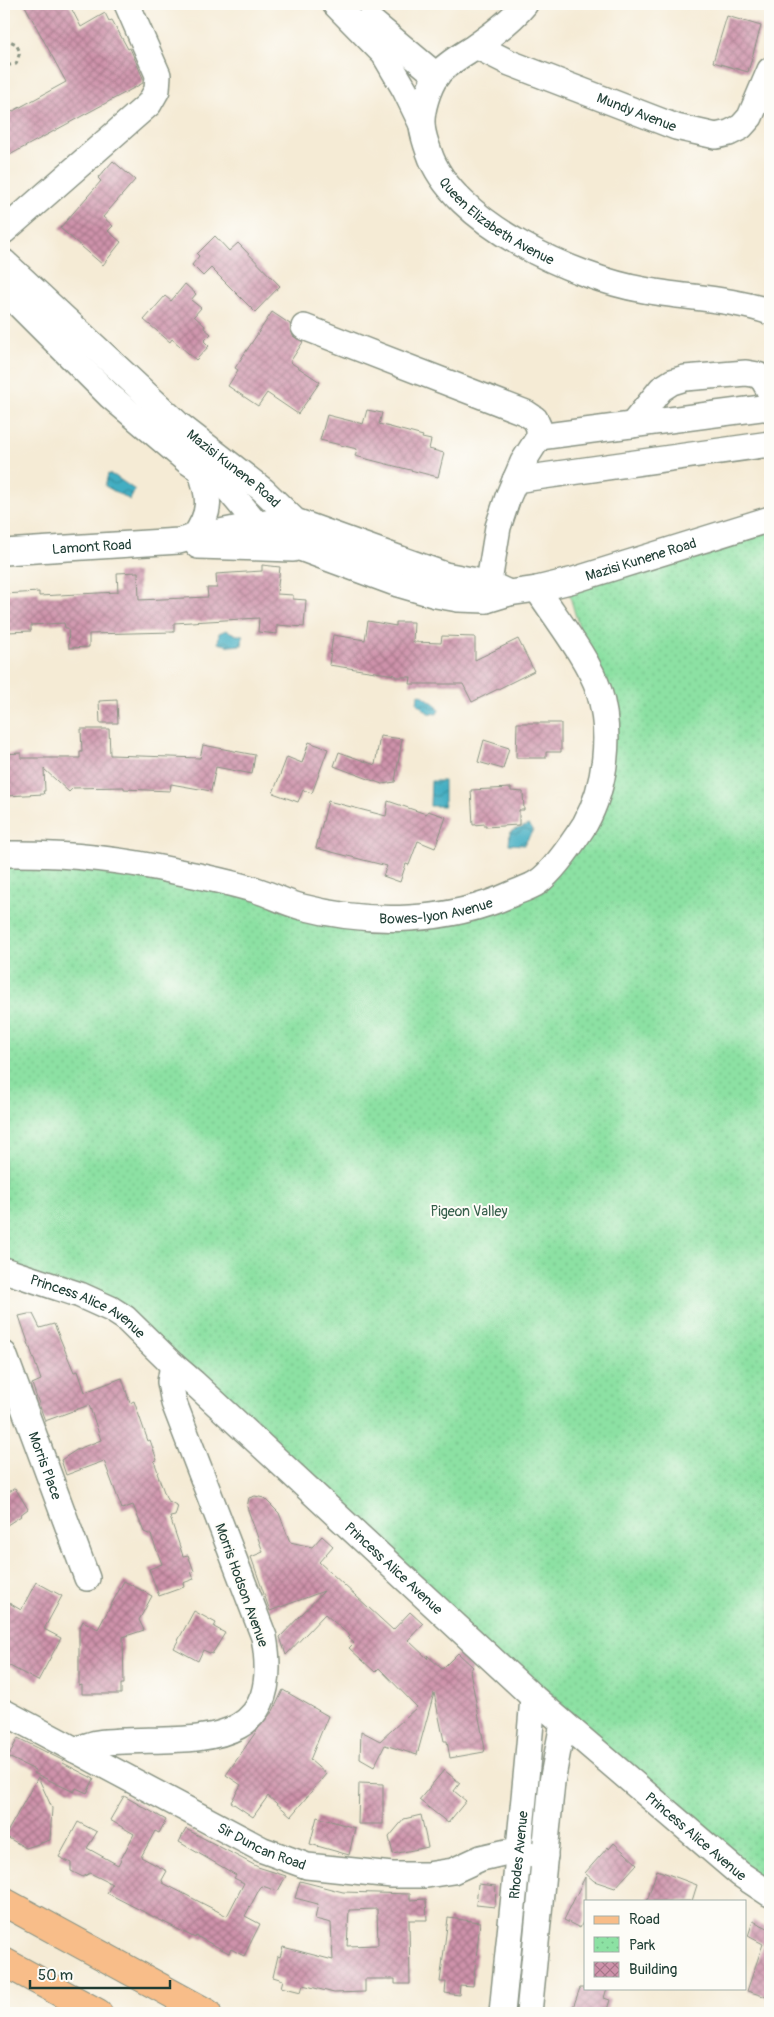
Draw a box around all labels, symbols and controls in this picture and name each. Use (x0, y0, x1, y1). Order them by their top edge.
street label: Mundy Avenue (594, 89, 679, 135)
street label: Queen Elizabeth Avenue (435, 174, 557, 269)
street label: Mazisi Kunene Road (183, 426, 284, 511)
street label: Mazisi Kunene Road (583, 534, 699, 585)
street label: Lamont Road (52, 536, 132, 558)
street label: Bowes-lyon Avenue (379, 894, 495, 928)
park label: Pigeon Valley (431, 1203, 507, 1220)
street label: Princess Alice Avenue (28, 1271, 149, 1342)
street label: Morris Place (25, 1429, 65, 1502)
street label: Princess Alice Avenue (341, 1519, 446, 1618)
street label: Morris Hodson Avenue (211, 1521, 272, 1649)
street label: Princess Alice Avenue (642, 1789, 749, 1885)
street label: Rhodes Avenue (506, 1810, 532, 1900)
street label: Sir Duncan Road (214, 1819, 308, 1874)
legend (584, 1900, 746, 1990)
text: Road (629, 1910, 660, 1929)
text: Park (629, 1936, 656, 1955)
scale bar (30, 1957, 170, 1989)
text: Building (629, 1960, 677, 1979)
text: 50 m (38, 1966, 73, 1985)

